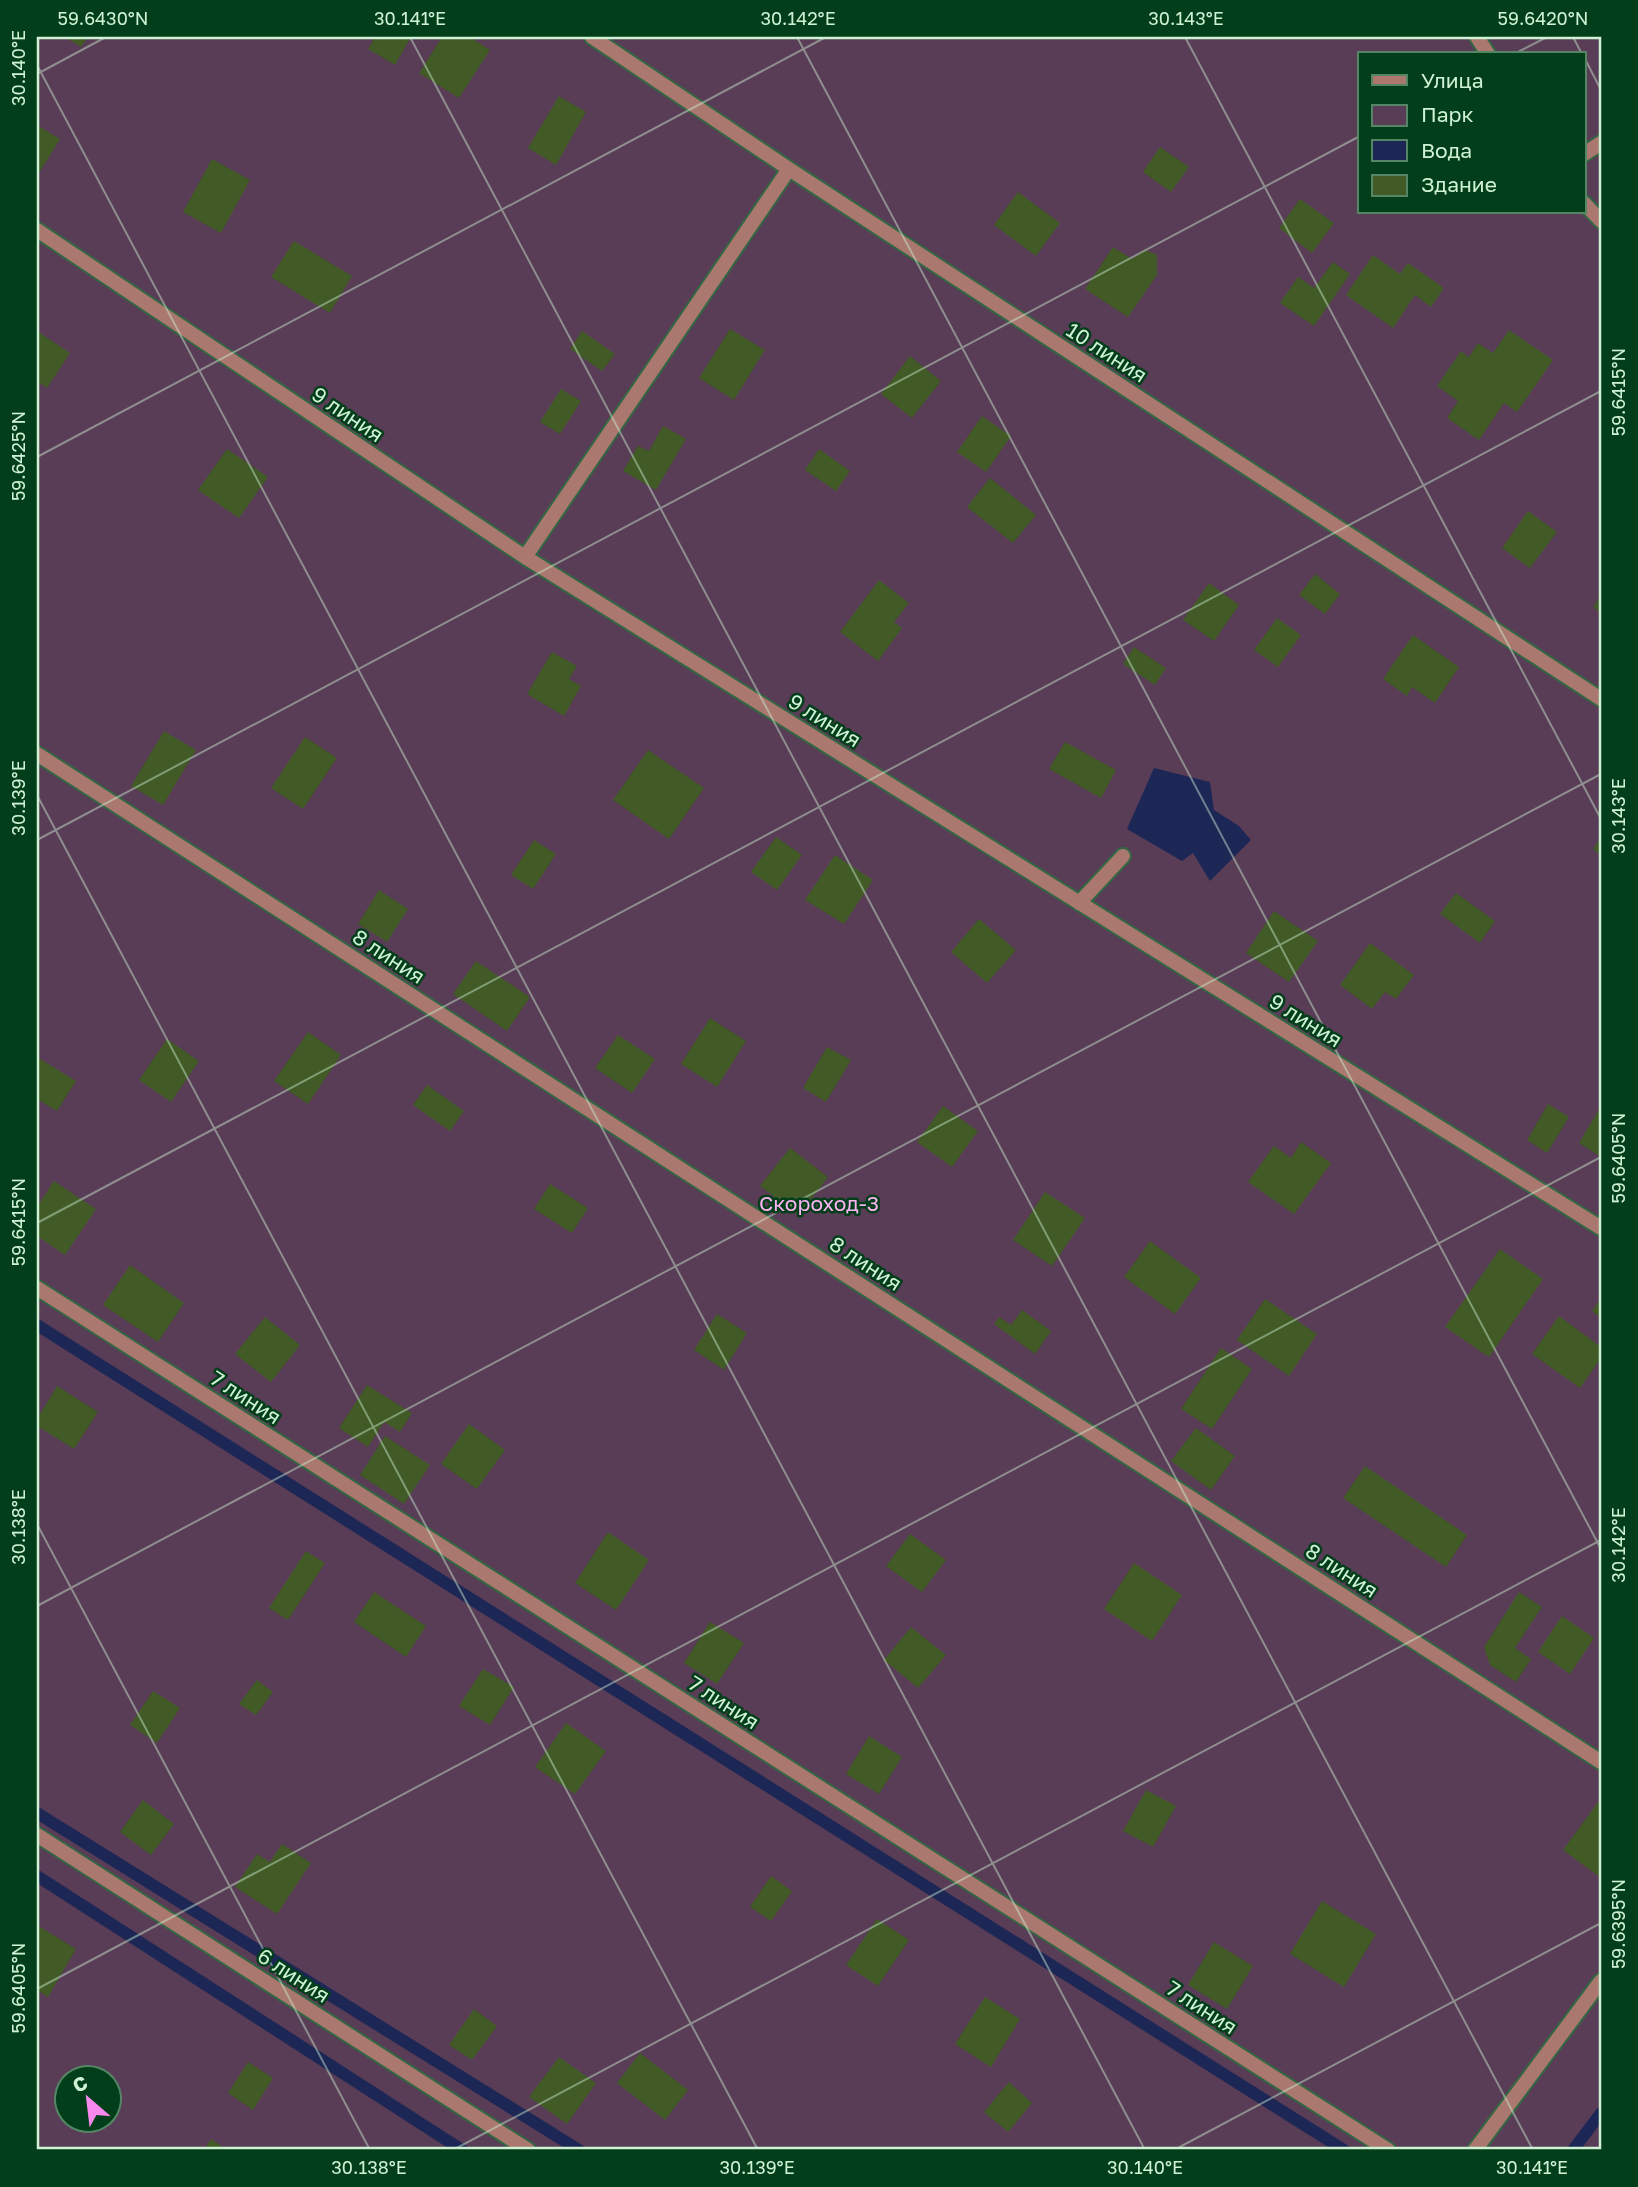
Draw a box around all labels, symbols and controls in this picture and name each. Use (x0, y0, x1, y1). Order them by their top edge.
text: 59.6430°N (58, 7, 149, 29)
text: 30.141°E (374, 7, 446, 29)
text: 30.142°E (760, 7, 836, 29)
text: 30.143°E (1148, 7, 1224, 29)
text: 59.6420°N (1498, 7, 1588, 29)
text: 30.140°E (7, 30, 29, 106)
legend (1358, 52, 1586, 214)
text: Улица (1421, 67, 1484, 93)
text: Парк (1421, 101, 1474, 127)
text: Вода (1421, 137, 1472, 163)
text: Здание (1421, 171, 1497, 197)
street label: 10 линия (1062, 316, 1152, 388)
text: 59.6415°N (1607, 348, 1629, 436)
street label: 9 линия (307, 381, 389, 447)
text: 59.6425°N (7, 411, 29, 501)
street label: 9 линия (784, 688, 866, 752)
text: 30.139°E (7, 760, 29, 836)
text: 30.143°E (1607, 778, 1629, 854)
street label: 8 линия (348, 923, 430, 989)
street label: 9 линия (1265, 988, 1347, 1052)
text: 59.6405°N (1607, 1113, 1629, 1203)
text: 59.6415°N (7, 1178, 29, 1266)
park label: Скороход-3 (759, 1190, 879, 1216)
street label: 8 линия (825, 1230, 907, 1296)
street label: 7 линия (206, 1365, 286, 1429)
text: 30.138°E (7, 1489, 29, 1565)
text: 30.142°E (1607, 1507, 1629, 1583)
street label: 8 линия (1301, 1537, 1383, 1603)
street label: 7 линия (684, 1670, 764, 1734)
text: 59.6395°N (1607, 1879, 1629, 1969)
street label: 6 линия (253, 1942, 335, 2008)
text: 59.6405°N (7, 1943, 29, 2033)
street label: 7 линия (1162, 1975, 1242, 2039)
north arrow (52, 2064, 122, 2134)
text: С (68, 2070, 91, 2097)
text: 30.138°E (331, 2156, 407, 2178)
text: 30.139°E (719, 2156, 795, 2178)
text: 30.140°E (1107, 2156, 1183, 2178)
text: 30.141°E (1496, 2156, 1568, 2178)

